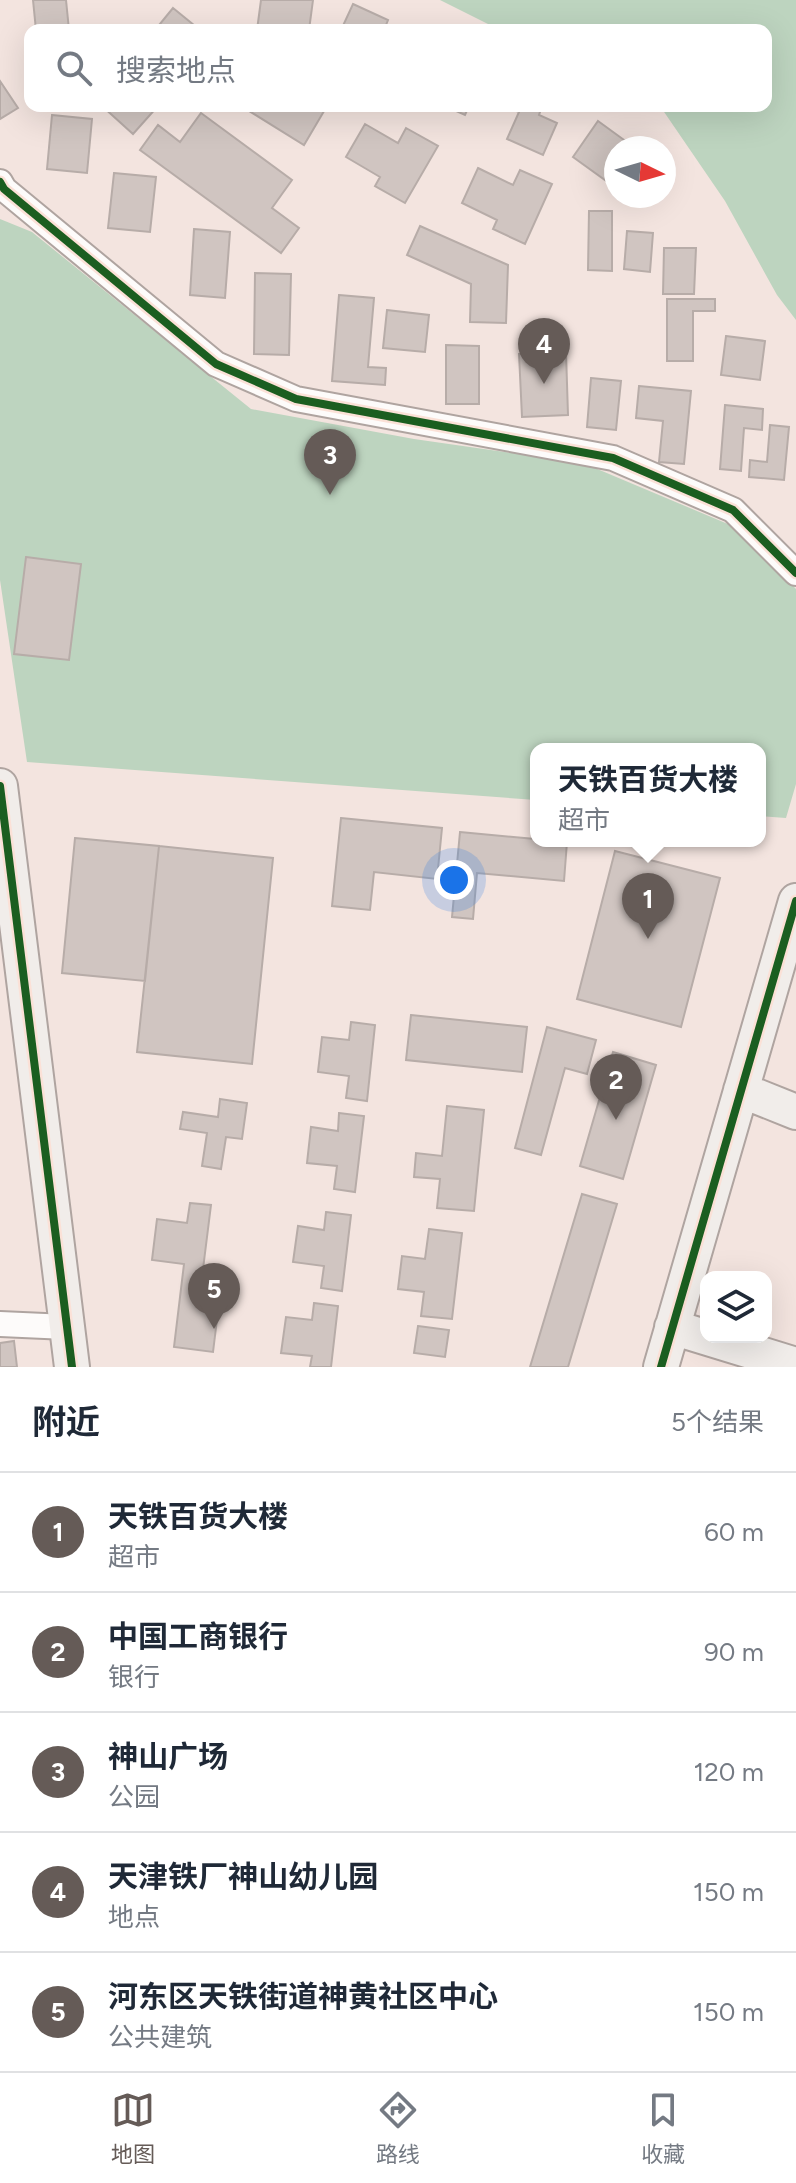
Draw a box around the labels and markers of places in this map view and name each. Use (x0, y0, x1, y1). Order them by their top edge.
pin: 4 (518, 318, 570, 384)
pin: 3 (304, 429, 356, 495)
pin: 1 (622, 873, 674, 939)
pin: 2 (590, 1054, 642, 1120)
pin: 5 (188, 1263, 240, 1329)

